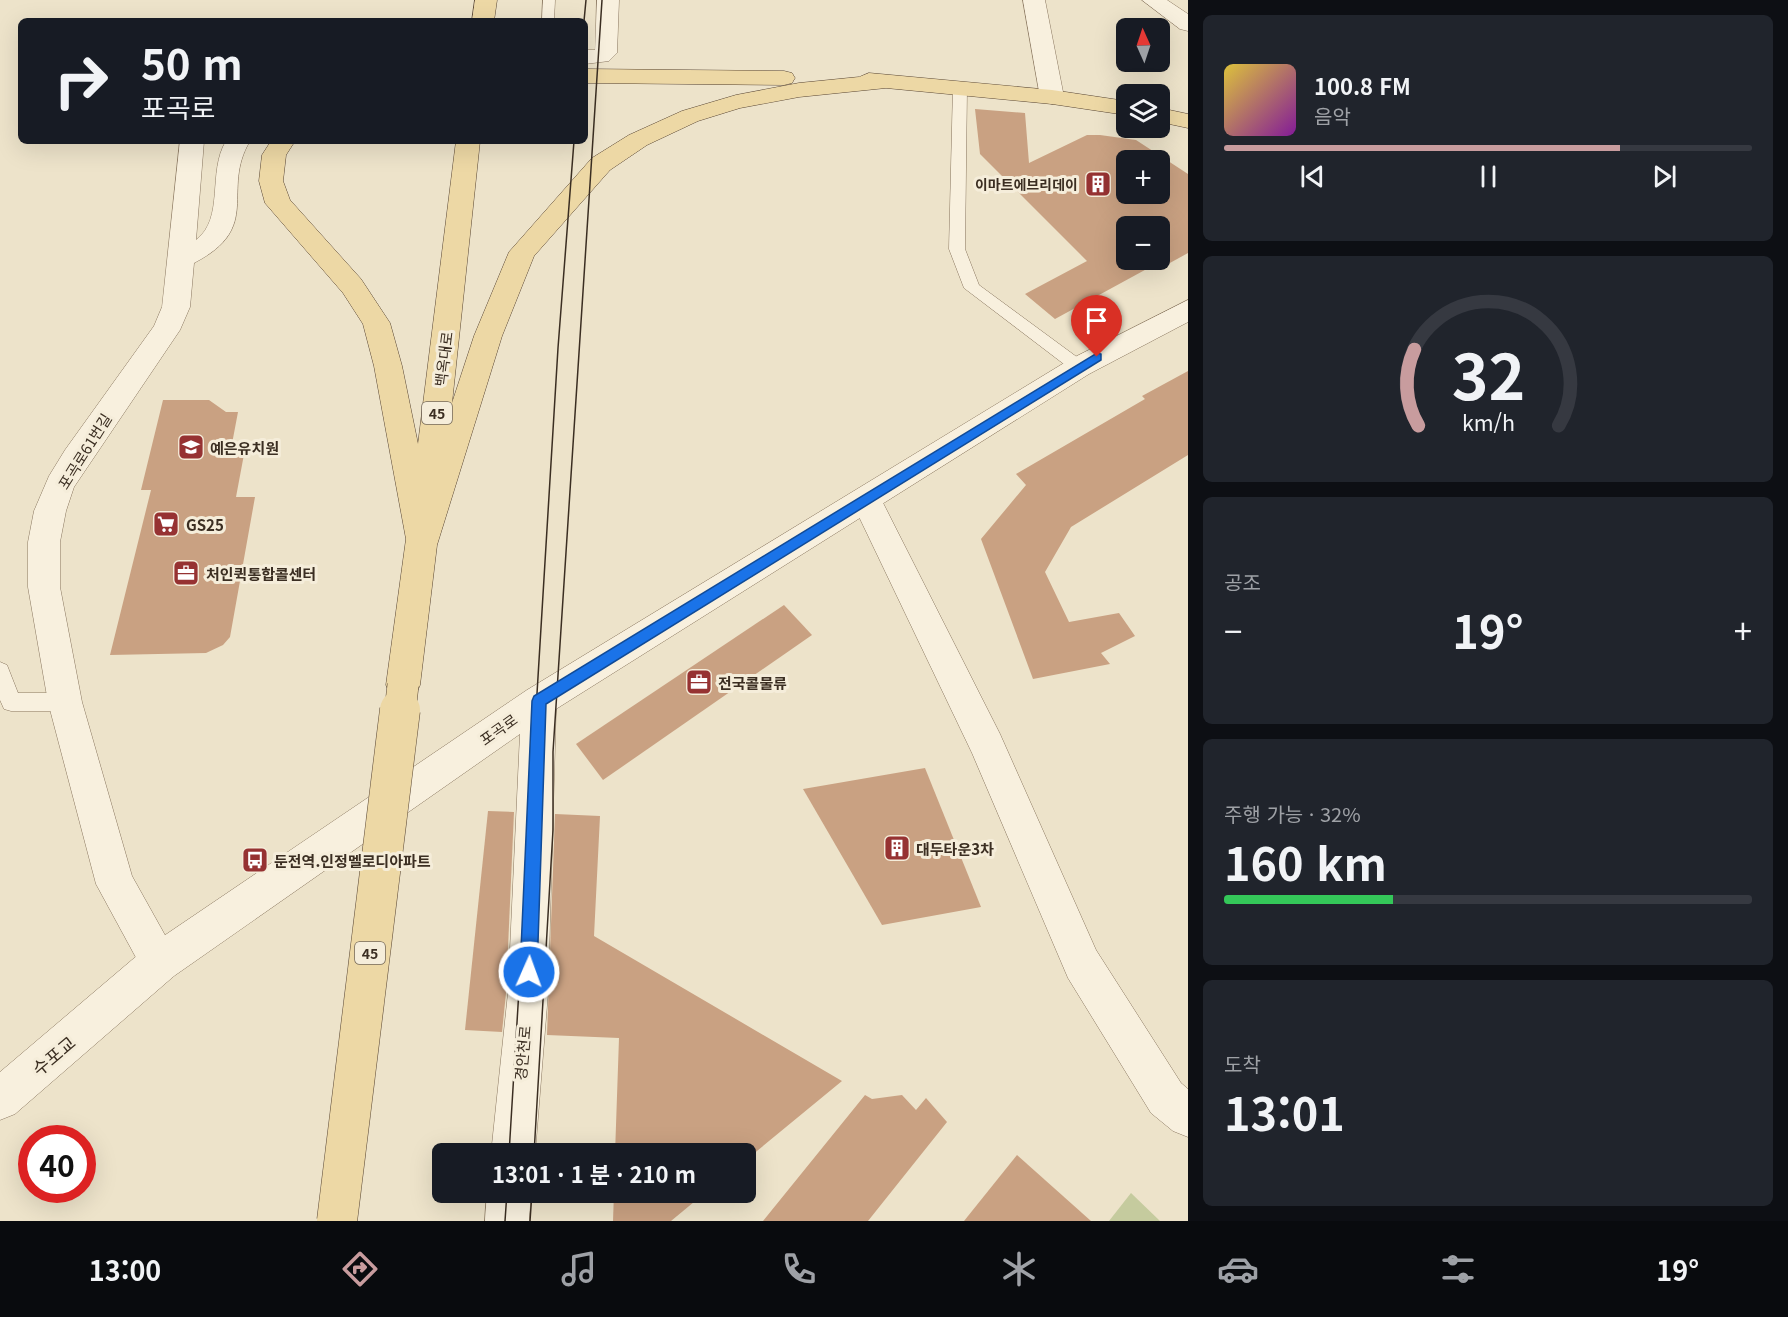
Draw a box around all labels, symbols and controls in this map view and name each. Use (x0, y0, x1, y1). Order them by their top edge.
north arrow (1116, 18, 1170, 72)
map controls (1116, 18, 1170, 270)
text: 50 m (141, 31, 243, 92)
icon: right (42, 42, 120, 120)
text: 100.8 FM (1314, 69, 1411, 101)
button: layers (1116, 84, 1170, 138)
text: 포곡로 (141, 87, 216, 126)
text: 음악 (1314, 101, 1351, 130)
button: + (1116, 150, 1170, 204)
icon: previous (1296, 160, 1329, 193)
icon: pause (1472, 160, 1505, 193)
icon: next (1648, 160, 1681, 193)
building icon: 이마트에브리데이 (1083, 169, 1113, 199)
place label: 이마트에브리데이 (975, 174, 1078, 194)
button: − (1116, 216, 1170, 270)
pin (1071, 295, 1122, 357)
icon: arrive (1080, 304, 1113, 337)
text: 32 (1451, 328, 1525, 418)
street label: 백옥대로 (429, 330, 457, 388)
road number: 45 (422, 402, 452, 424)
text: km/h (1461, 407, 1515, 438)
street label: 포곡로61번길 (52, 409, 116, 493)
school or university icon: 예은유치원 (176, 432, 206, 462)
place label: 예은유치원 (210, 437, 279, 458)
supermarket icon: GS25 (151, 509, 181, 539)
place label: GS25 (186, 514, 224, 535)
office icon: 처인퀵통합콜센터 (171, 558, 201, 588)
place label: 처인퀵통합콜센터 (206, 563, 316, 584)
text: 공조 (1224, 567, 1261, 596)
text: 19° (1452, 597, 1524, 662)
text: − (1224, 606, 1242, 654)
text: + (1734, 606, 1752, 654)
office icon: 전국콜물류 (684, 667, 714, 697)
place label: 전국콜물류 (718, 672, 787, 693)
street label: 포곡로 (475, 709, 521, 749)
text: 주행 가능 · 32% (1224, 799, 1361, 828)
text: 160 km (1224, 829, 1387, 894)
building icon: 대두타운3차 (882, 833, 912, 863)
place label: 대두타운3차 (916, 838, 994, 859)
bus stop icon: 둔전역.인정멜로디아파트 (240, 845, 270, 875)
place label: 둔전역.인정멜로디아파트 (274, 850, 431, 871)
position arrow (497, 940, 561, 1004)
road number: 45 (355, 942, 385, 964)
street label: 경안천로 (509, 1025, 535, 1081)
street label: 수포교 (26, 1029, 80, 1081)
text: 도착 (1224, 1049, 1261, 1078)
text: 13:01 (1224, 1079, 1345, 1144)
speed limit sign: 40 (18, 1125, 96, 1203)
text: 13:01 · 1 분 · 210 m (492, 1157, 696, 1189)
icon: directions (339, 1248, 381, 1290)
icon: music (558, 1248, 600, 1290)
icon: phone (778, 1248, 820, 1290)
icon: climate (998, 1248, 1040, 1290)
icon: car (1217, 1248, 1259, 1290)
icon: filters (1437, 1248, 1479, 1290)
text: 13:00 (89, 1250, 161, 1289)
text: 19° (1656, 1250, 1699, 1289)

